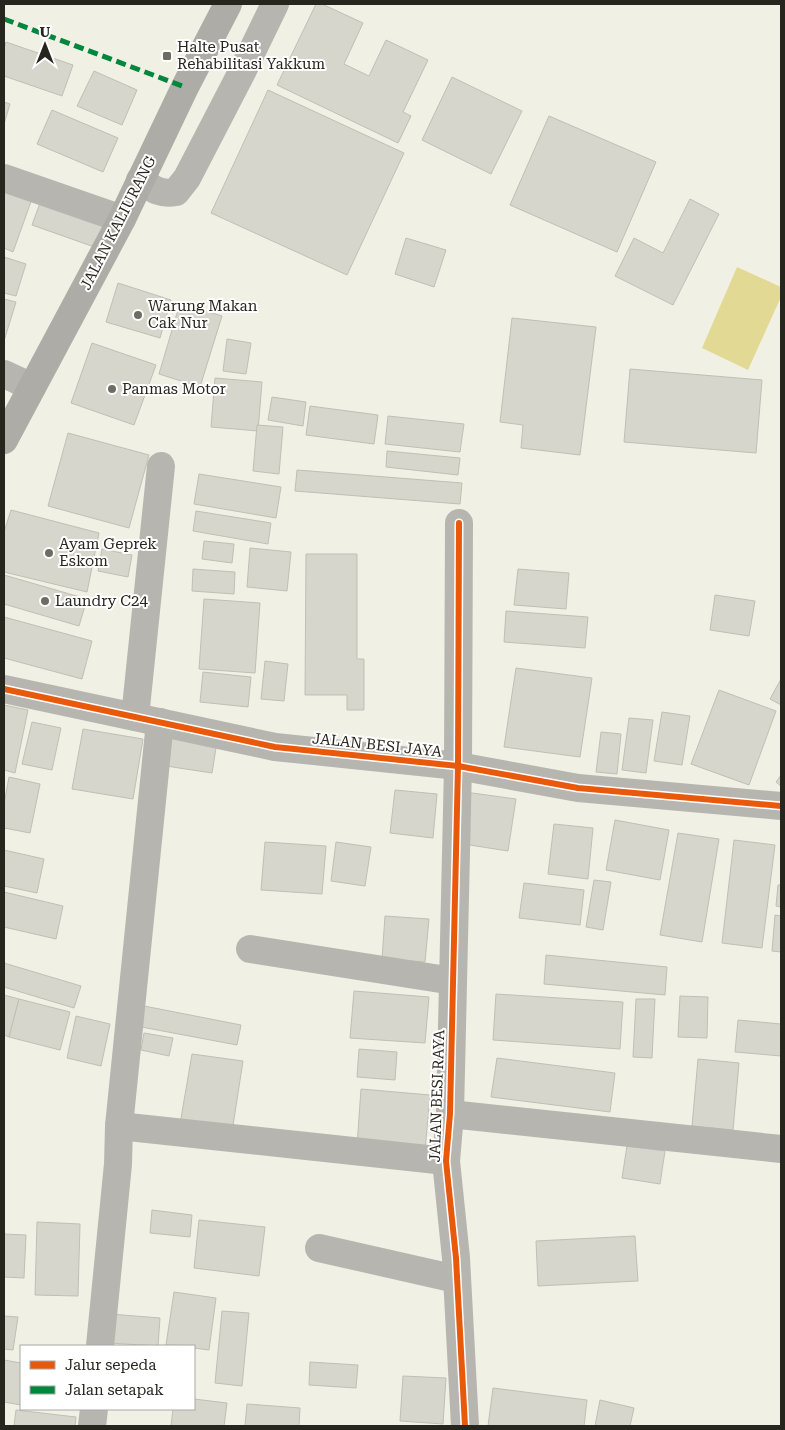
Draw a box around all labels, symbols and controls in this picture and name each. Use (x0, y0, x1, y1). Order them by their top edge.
north arrow (20, 20, 70, 70)
text: U (40, 24, 51, 40)
place label: Halte Pusat Rehabilitasi Yakkum (177, 38, 325, 73)
marker: Halte Pusat Rehabilitasi Yakkum (161, 50, 173, 62)
street label: JALAN KALIURANG (76, 153, 160, 293)
place label: Warung Makan Cak Nur (148, 297, 258, 332)
marker: Warung Makan Cak Nur (132, 309, 144, 321)
place label: Panmas Motor (122, 380, 226, 398)
marker: Panmas Motor (106, 383, 118, 395)
place label: Ayam Geprek Eskom (59, 535, 157, 570)
marker: Ayam Geprek Eskom (43, 547, 55, 559)
place label: Laundry C24 (55, 592, 148, 610)
marker: Laundry C24 (39, 595, 51, 607)
street label: JALAN BESI JAYA (311, 729, 443, 761)
street label: JALAN BESI RAYA (426, 1029, 448, 1163)
legend (20, 1345, 195, 1410)
text: Jalur sepeda (65, 1356, 156, 1374)
text: Jalan setapak (65, 1381, 164, 1399)

